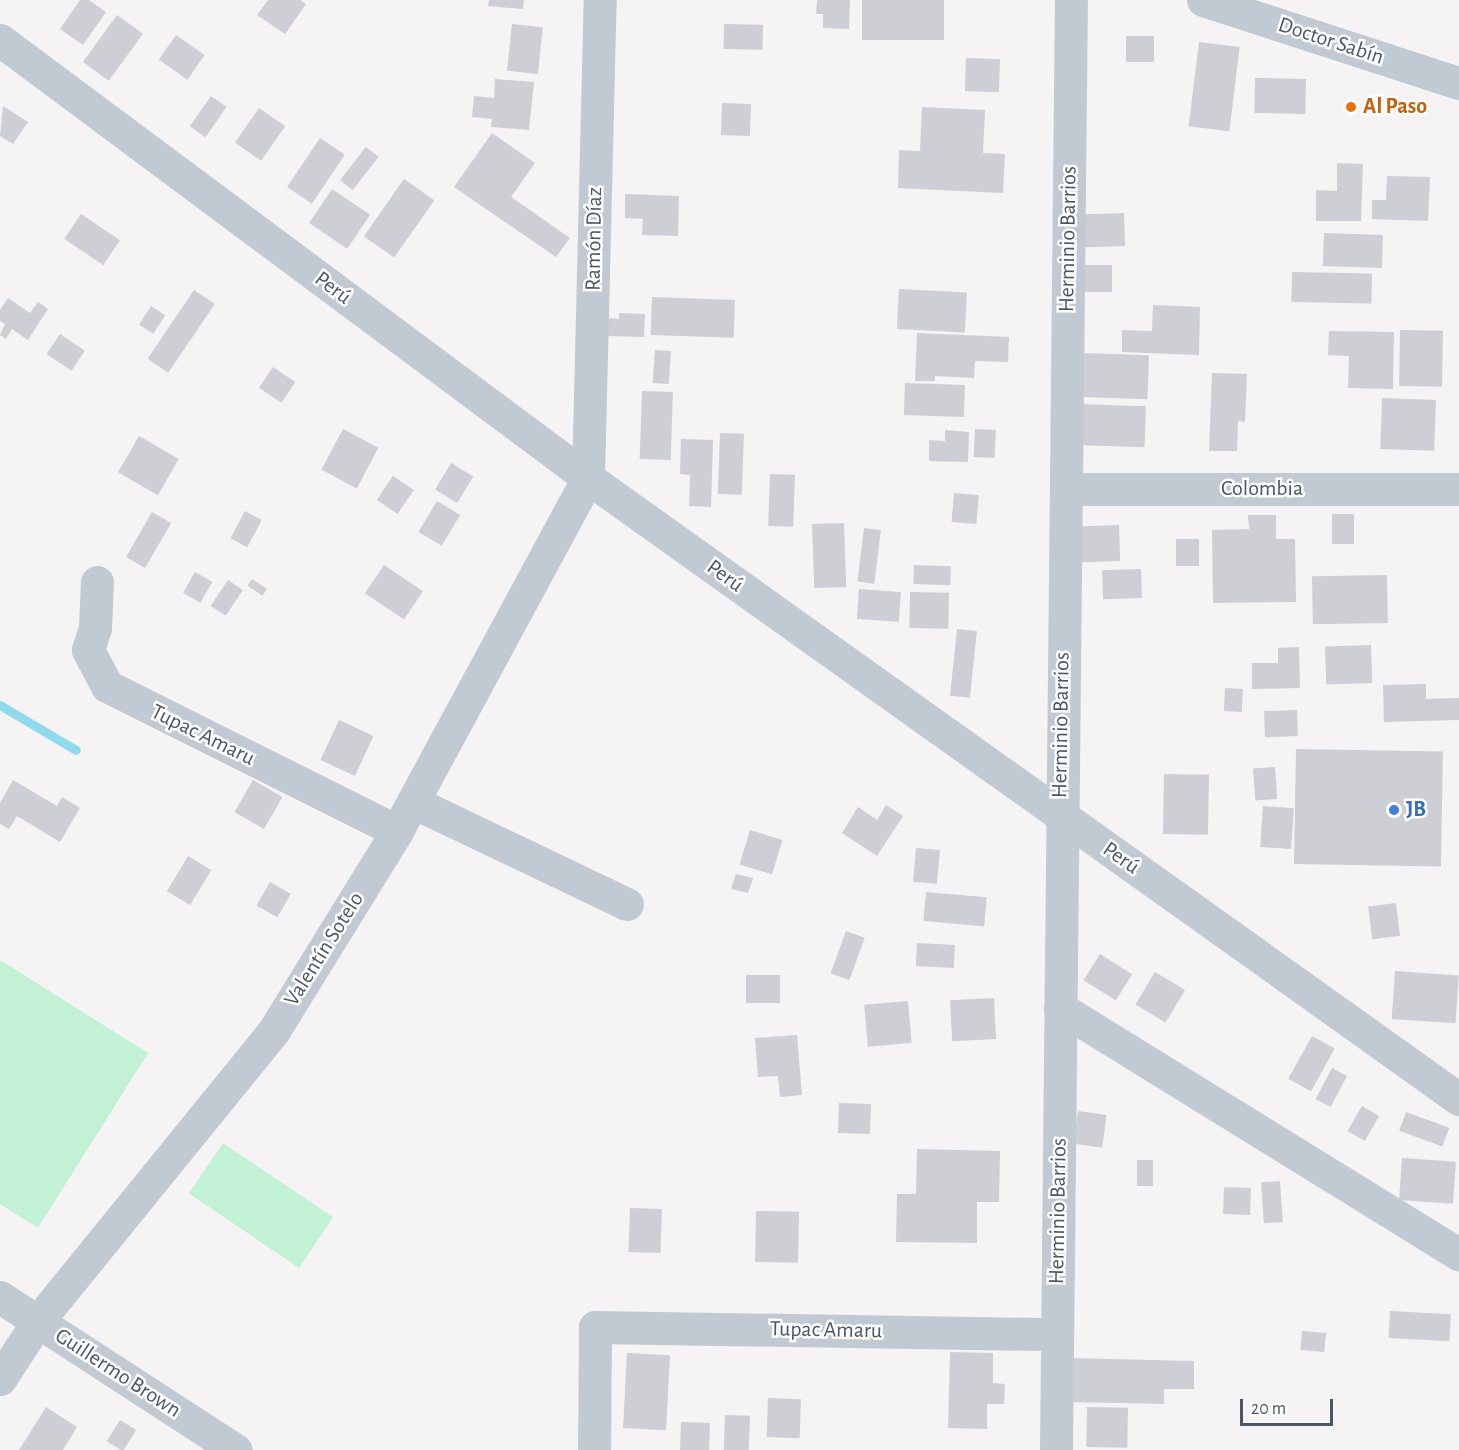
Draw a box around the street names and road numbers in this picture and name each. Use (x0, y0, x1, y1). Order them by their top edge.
street label: Doctor Sabín (1275, 12, 1387, 70)
street label: Herminio Barrios (1054, 166, 1082, 312)
street label: Ramón Díaz (580, 187, 608, 291)
street label: Perú (309, 266, 357, 310)
street label: Colombia (1221, 476, 1303, 502)
street label: Perú (701, 554, 749, 598)
street label: Herminio Barrios (1047, 652, 1075, 798)
street label: Tupac Amaru (147, 699, 259, 771)
street label: Perú (1097, 836, 1145, 880)
street label: Valentín Sotelo (279, 887, 369, 1011)
street label: Herminio Barrios (1044, 1138, 1072, 1284)
street label: Tupac Amaru (770, 1316, 882, 1344)
street label: Guillermo Brown (50, 1322, 186, 1424)

